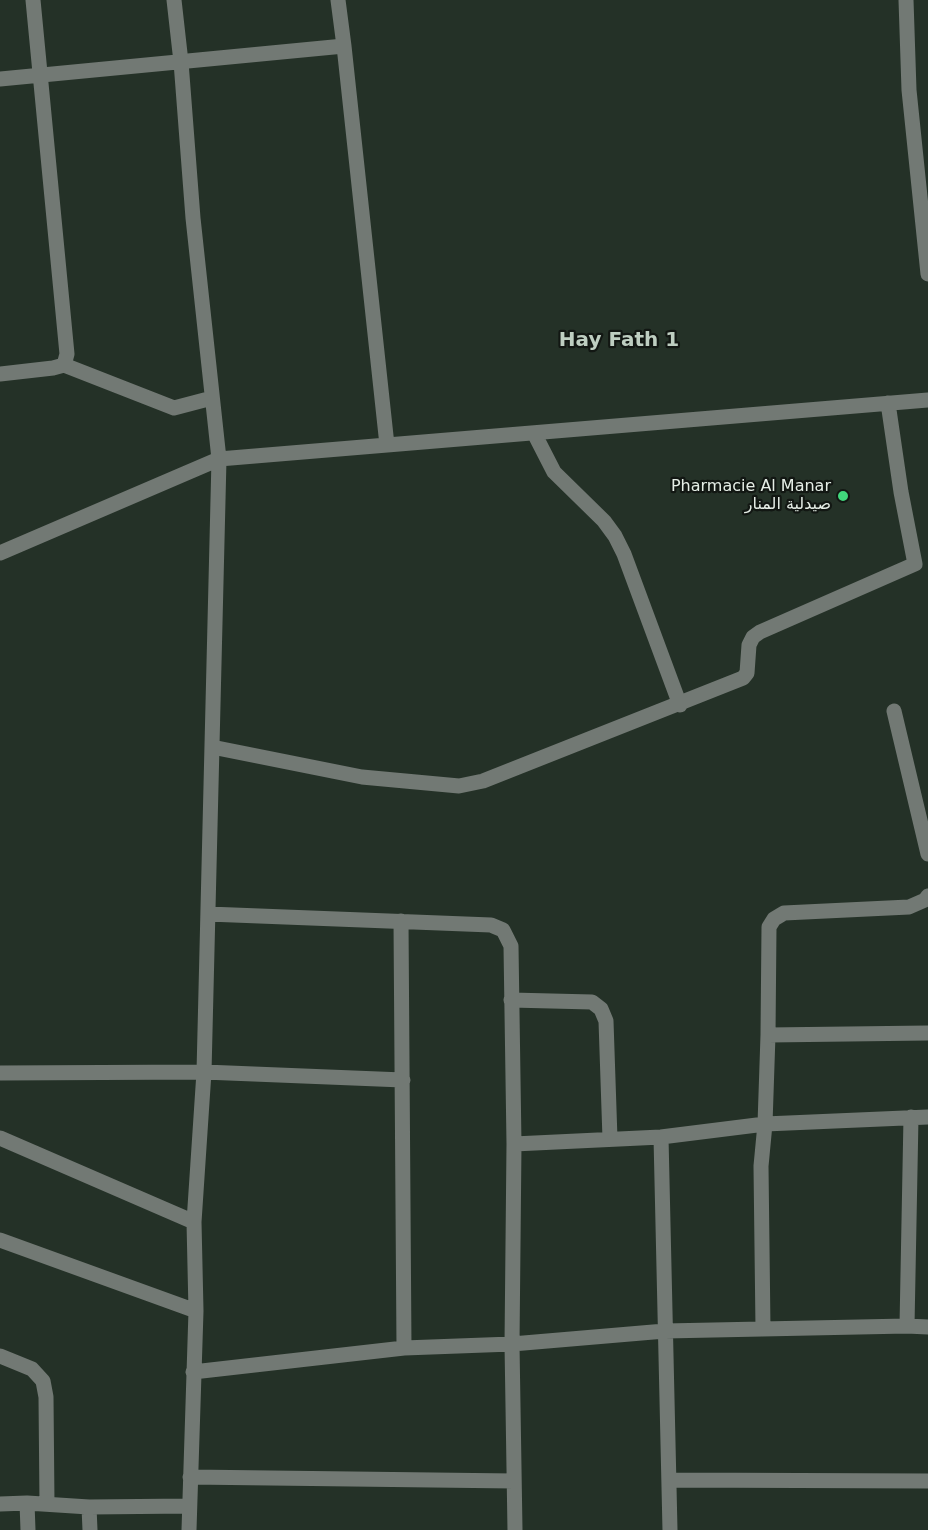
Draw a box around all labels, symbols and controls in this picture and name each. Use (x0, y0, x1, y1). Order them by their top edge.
district label: Hay Fath 1 (559, 329, 679, 353)
place label: Pharmacie Al Manar صيدلية المنار (671, 477, 831, 515)
marker: Pharmacie Al Manar صيدلية المنار (836, 489, 850, 503)

